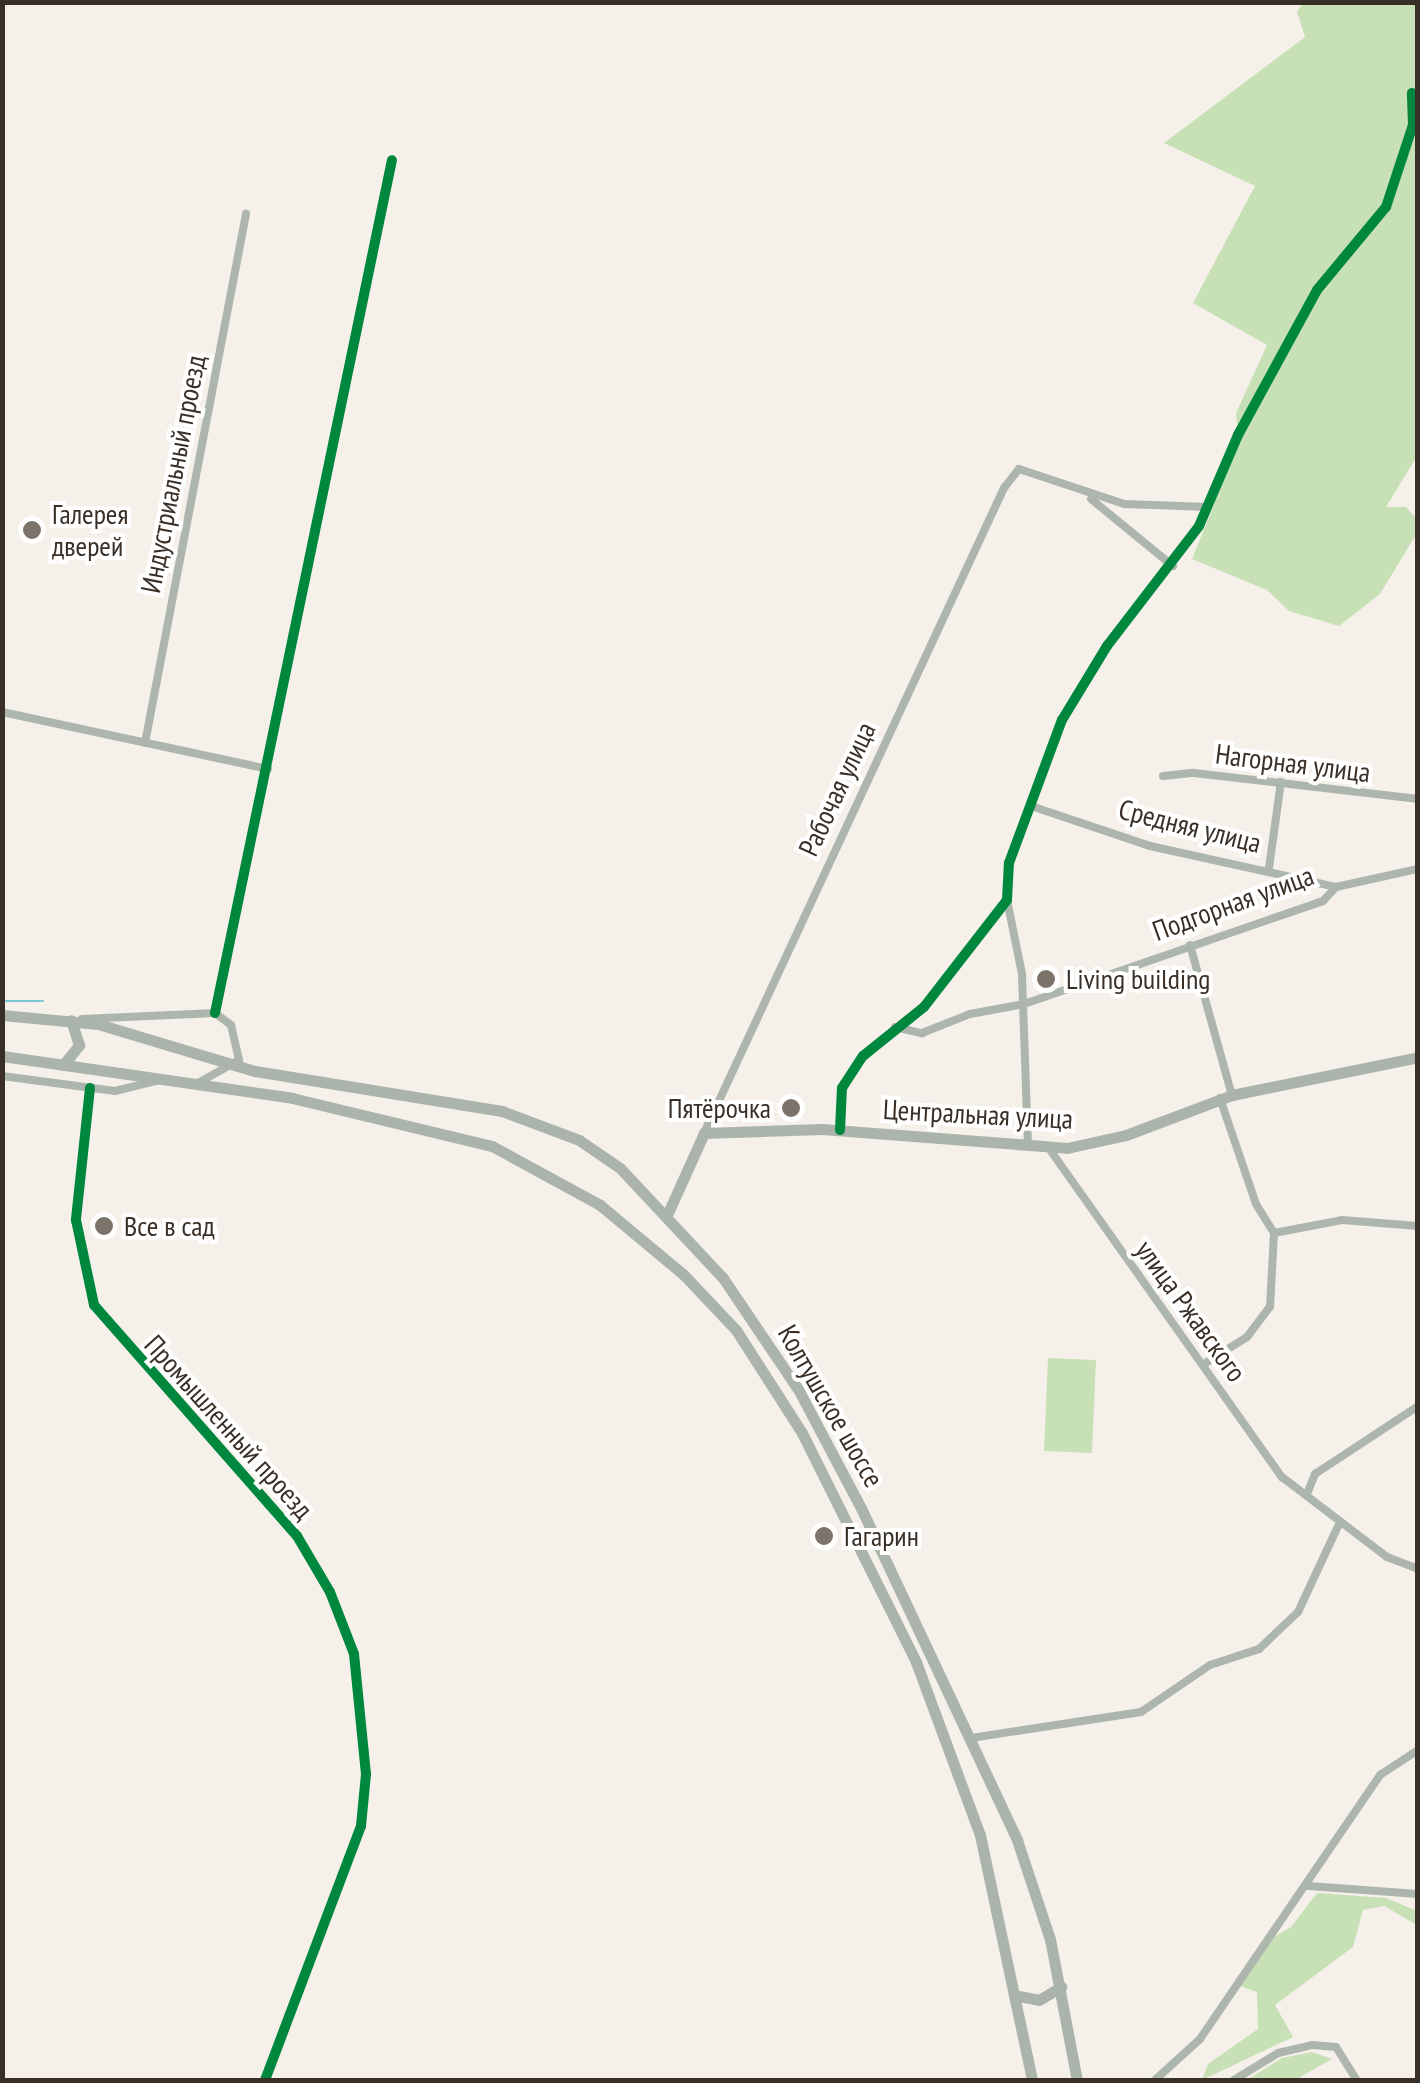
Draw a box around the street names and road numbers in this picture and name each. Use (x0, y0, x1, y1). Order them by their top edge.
street label: Индустриальный проезд (133, 352, 213, 596)
street label: Рабочая улица (791, 717, 883, 861)
street label: Нагорная улица (1214, 737, 1372, 789)
street label: Средняя улица (1115, 792, 1265, 860)
street label: Подгорная улица (1148, 858, 1318, 948)
street label: Центральная улица (882, 1092, 1074, 1136)
street label: улица Ржавского (1129, 1234, 1253, 1388)
street label: Колтушское шоссе (771, 1319, 891, 1493)
street label: Промышленный проезд (138, 1328, 320, 1526)

